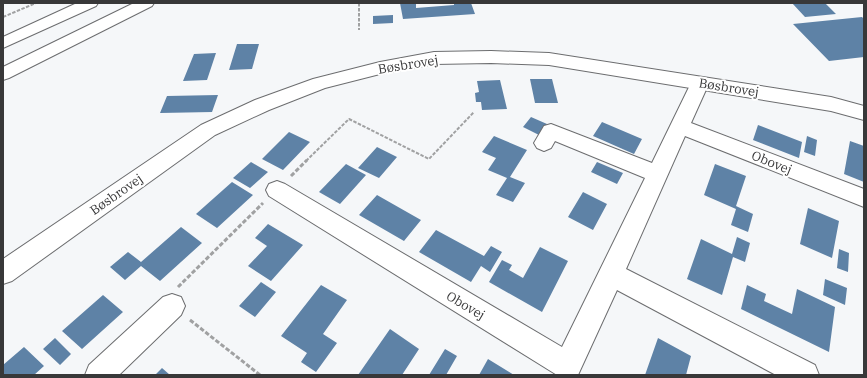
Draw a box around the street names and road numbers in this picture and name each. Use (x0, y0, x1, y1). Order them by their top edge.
street label: Bøsbrovej (377, 51, 439, 78)
street label: Bøsbrovej (698, 74, 760, 101)
street label: Obovej (749, 147, 795, 178)
street label: Bøsbrovej (86, 170, 146, 219)
street label: Obovej (443, 287, 488, 324)

